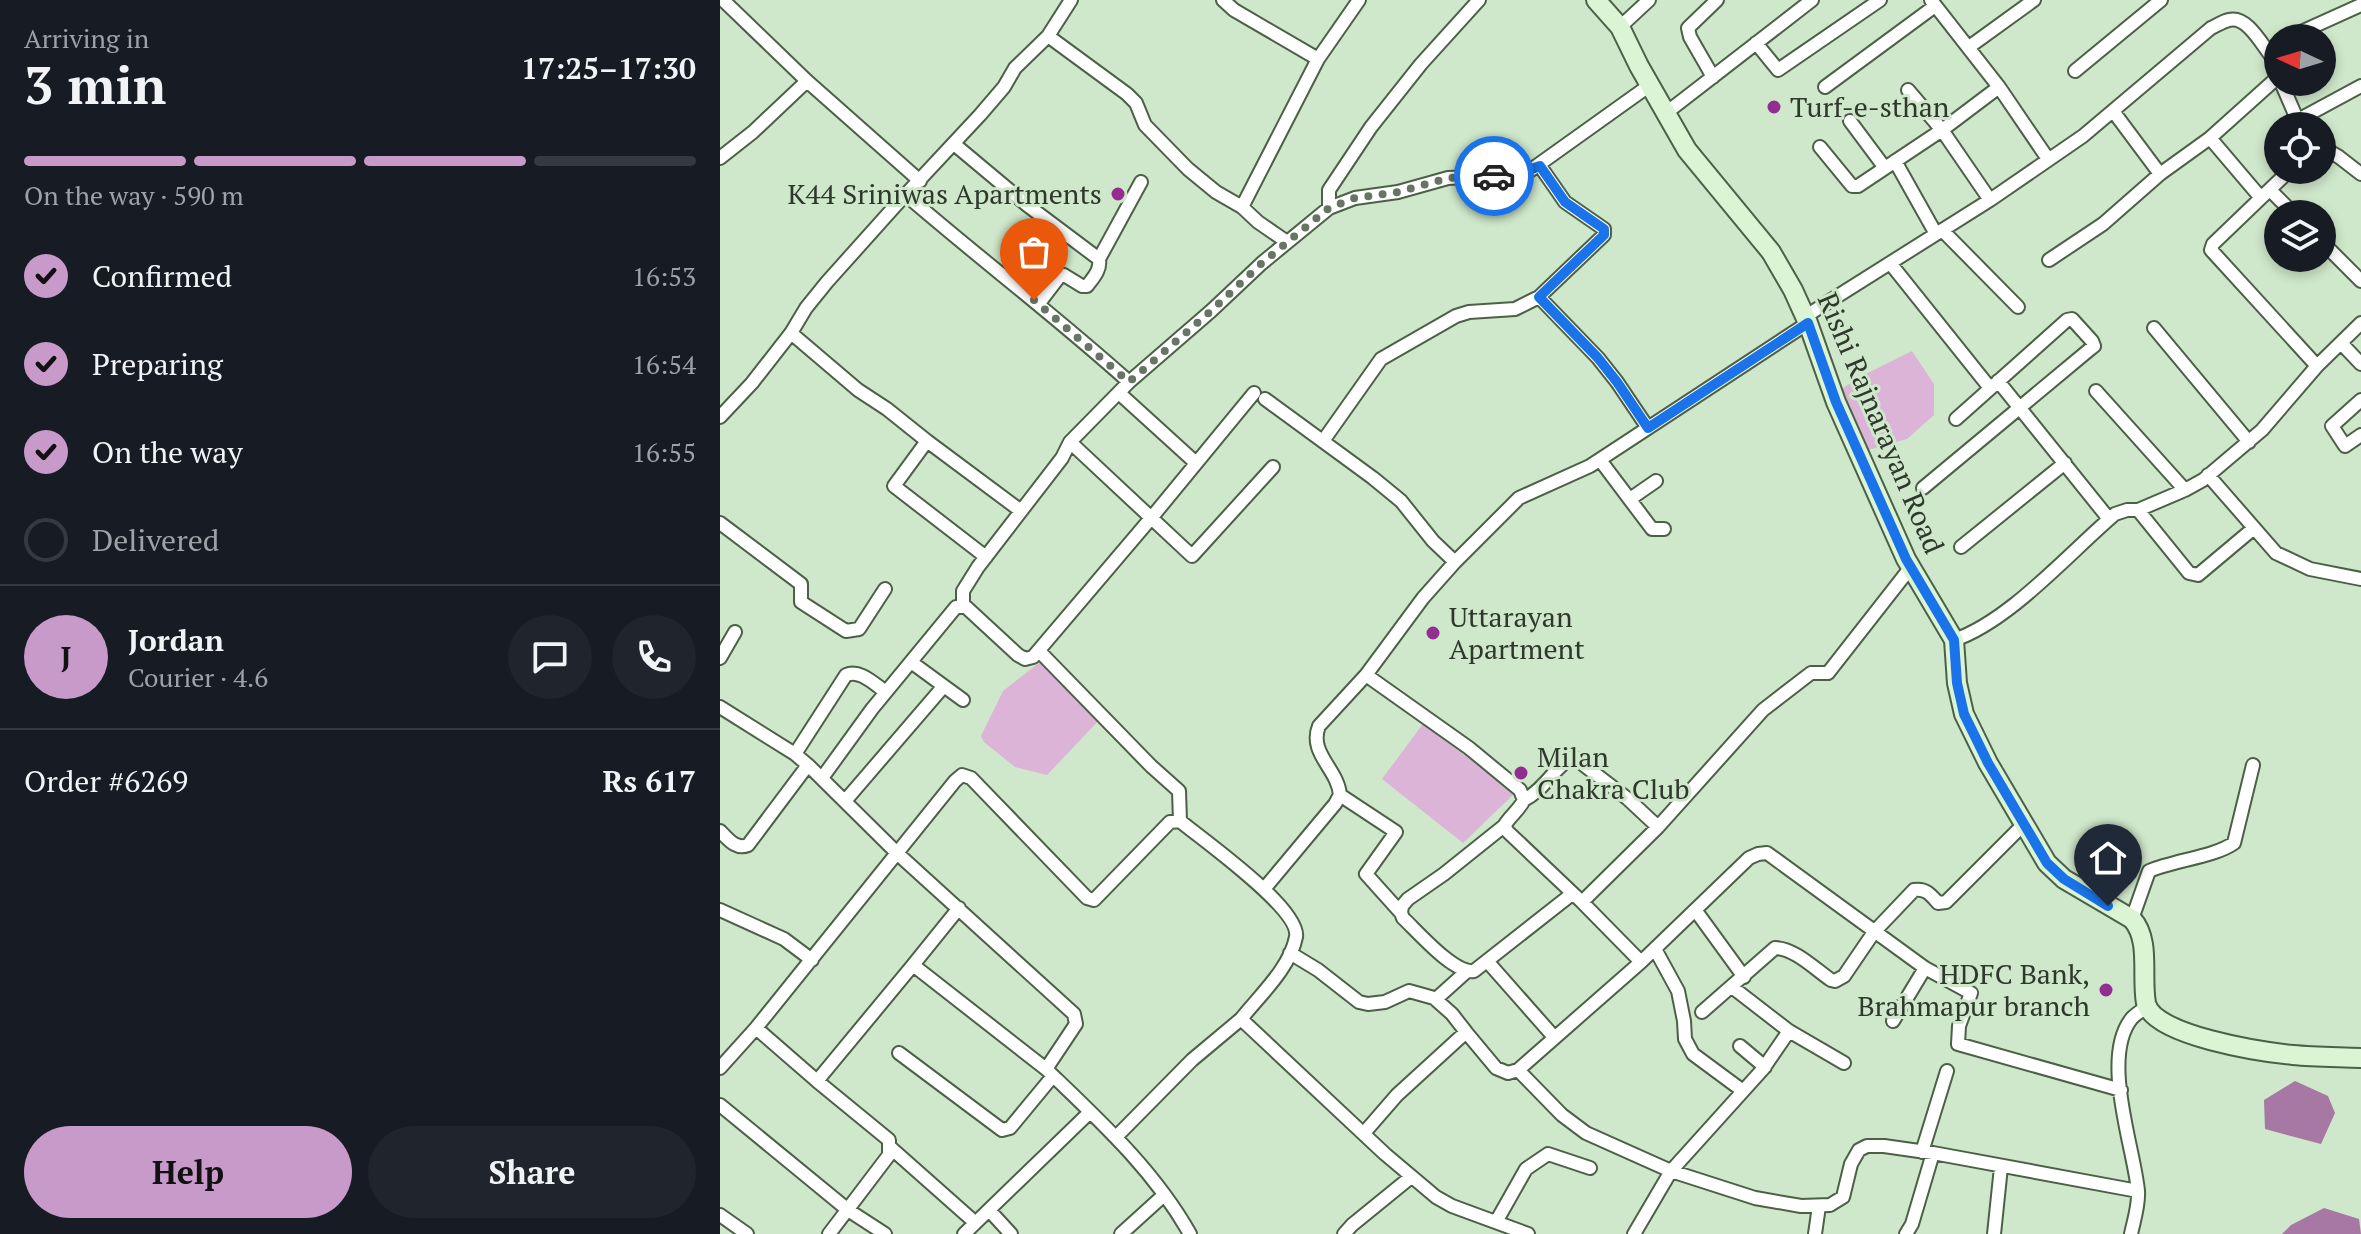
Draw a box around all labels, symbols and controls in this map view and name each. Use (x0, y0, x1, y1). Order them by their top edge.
text: Arriving in (24, 21, 149, 55)
north arrow (2264, 24, 2336, 96)
map controls (2264, 24, 2336, 272)
text: 17:25–17:30 (521, 48, 696, 88)
text: 3 min (24, 50, 166, 119)
place label: Turf-e-sthan (1790, 88, 1950, 125)
marker: Turf-e-sthan (1765, 98, 1783, 116)
button: locate (2264, 112, 2336, 184)
courier (1454, 136, 1534, 216)
icon: car (1472, 154, 1516, 198)
place label: K44 Sriniwas Apartments (787, 175, 1102, 212)
text: On the way · 590 m (24, 178, 244, 212)
marker: K44 Sriniwas Apartments (1109, 185, 1127, 203)
button: layers (2264, 200, 2336, 272)
pin (1000, 218, 1068, 300)
icon: bag (1012, 230, 1056, 274)
icon: check (24, 254, 68, 298)
text: Confirmed (92, 256, 232, 296)
text: 16:53 (632, 259, 696, 293)
street label: Rishi Rajnarayan Road (1810, 287, 1953, 559)
icon: check (24, 342, 68, 386)
text: Preparing (92, 344, 223, 384)
text: 16:54 (632, 347, 696, 381)
icon: check (24, 430, 68, 474)
text: On the way (92, 432, 243, 472)
text: 16:55 (632, 435, 696, 469)
text: Delivered (92, 520, 219, 560)
place label: Uttarayan Apartment (1449, 598, 1585, 667)
button: chat (508, 615, 592, 699)
button: phone (612, 615, 696, 699)
text: Jordan (128, 620, 224, 660)
marker: Uttarayan Apartment (1424, 624, 1442, 642)
text: J (61, 637, 71, 677)
text: Courier · 4.6 (128, 660, 268, 694)
place label: Milan Chakra Club (1537, 738, 1690, 807)
text: Order #6269 (24, 761, 188, 801)
text: Rs 617 (603, 761, 696, 801)
marker: Milan Chakra Club (1512, 764, 1530, 782)
pin (2074, 824, 2142, 906)
icon: home (2086, 836, 2130, 880)
place label: HDFC Bank, Brahmapur branch (1857, 955, 2090, 1024)
marker: HDFC Bank, Brahmapur branch (2097, 981, 2115, 999)
button: Help (24, 1126, 352, 1218)
button: Share (368, 1126, 696, 1218)

